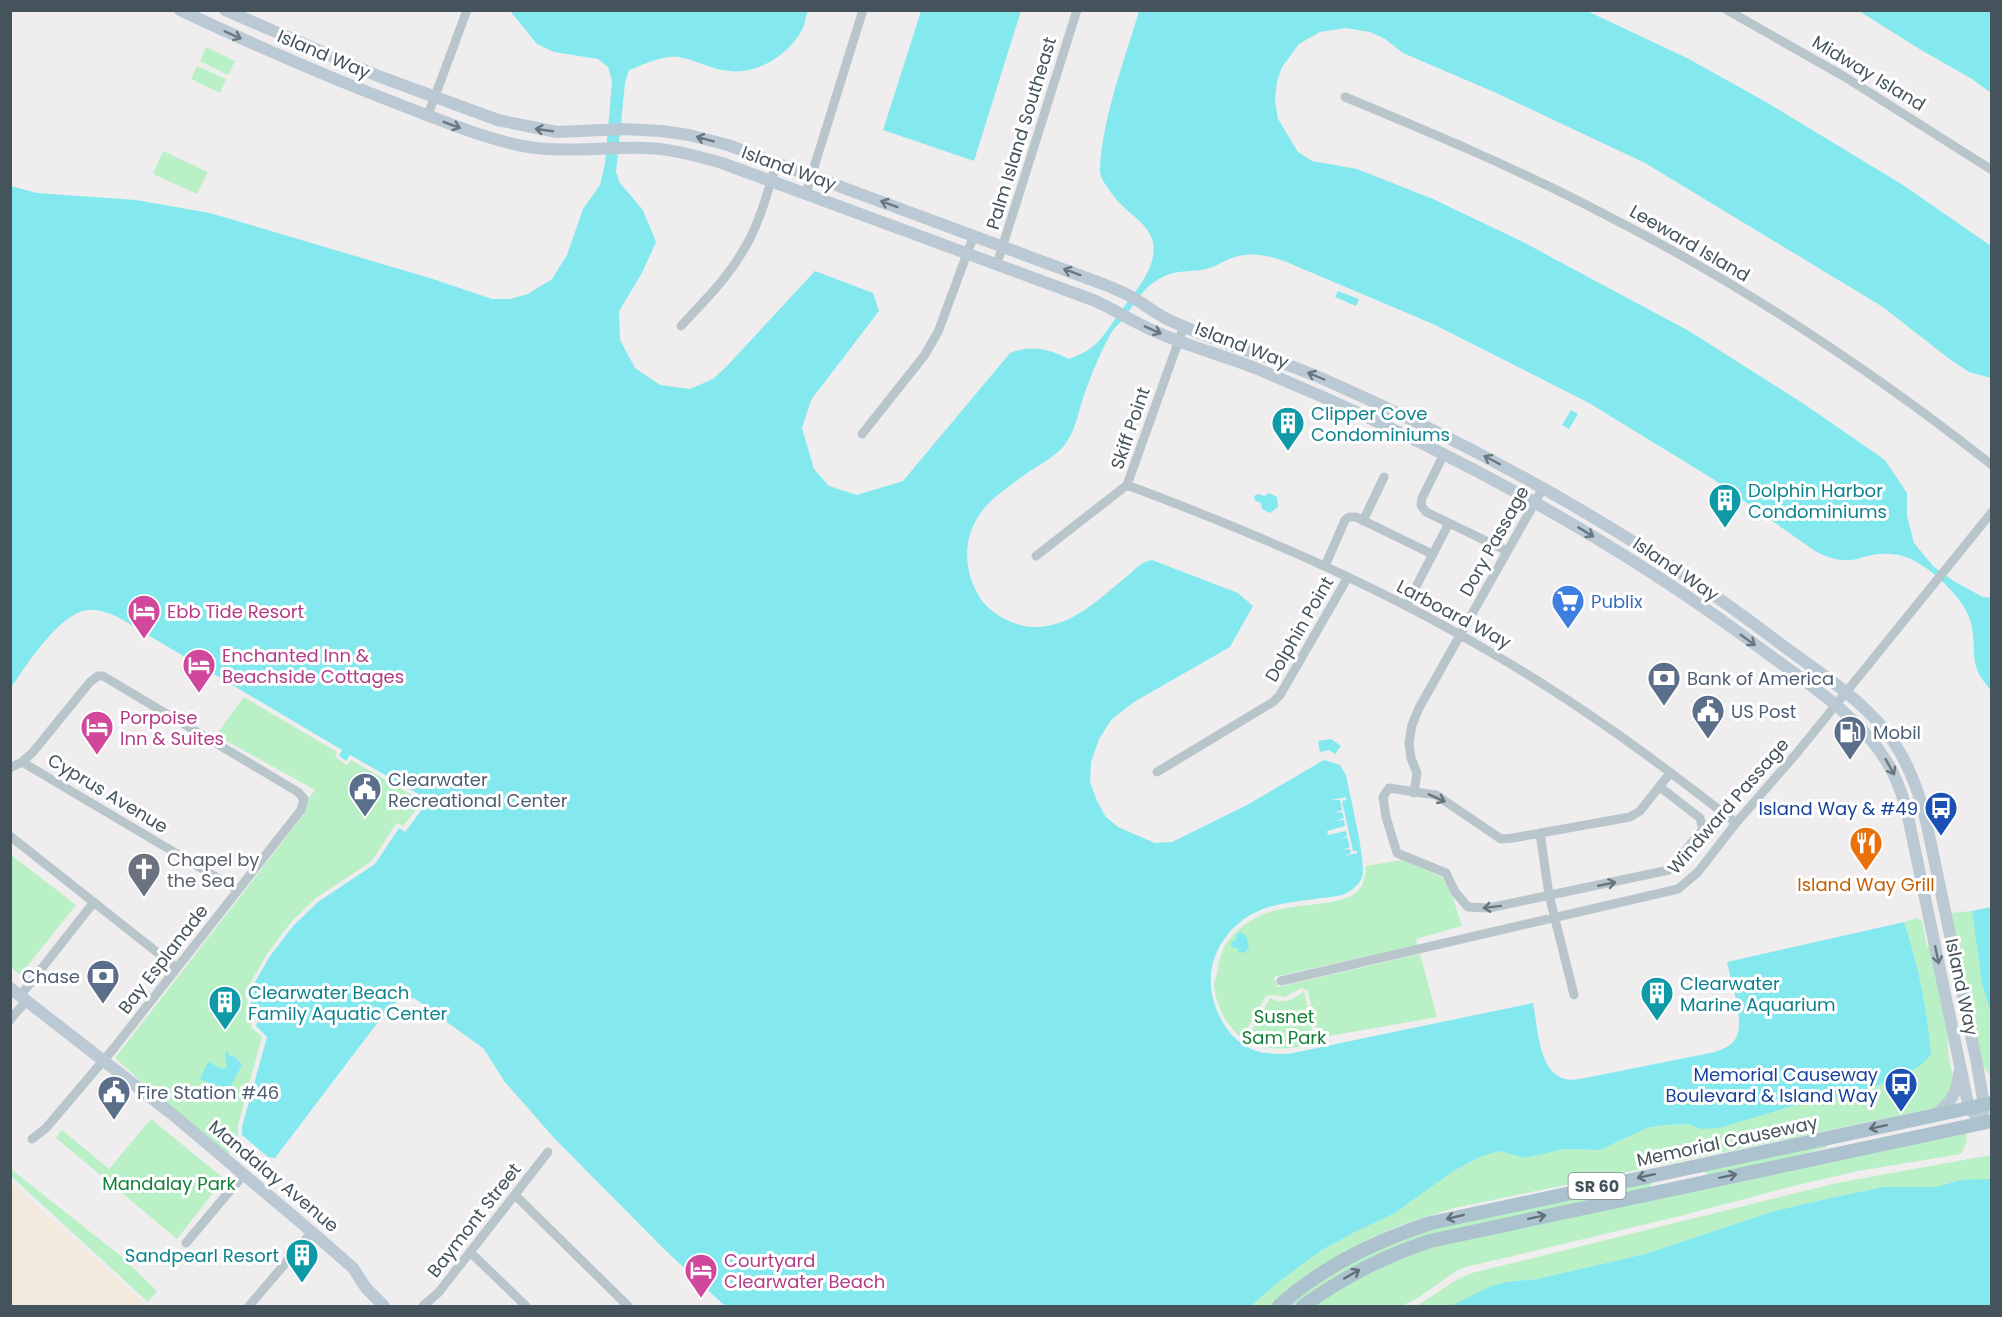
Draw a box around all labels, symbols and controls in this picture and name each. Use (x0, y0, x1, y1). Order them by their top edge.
street label: Island Way (274, 23, 374, 85)
street label: Midway Island (1808, 29, 1930, 117)
one-way arrow (224, 30, 242, 41)
street label: Palm Island Southeast (980, 34, 1062, 232)
one-way arrow (443, 120, 461, 131)
one-way arrow (534, 124, 554, 135)
one-way arrow (696, 133, 715, 144)
street label: Island Way (738, 139, 840, 197)
one-way arrow (880, 198, 899, 209)
street label: Leeward Island (1625, 198, 1755, 288)
one-way arrow (1063, 266, 1081, 277)
street label: Island Way (1191, 316, 1293, 374)
one-way arrow (1143, 325, 1161, 336)
one-way arrow (1307, 370, 1325, 381)
street label: Skiff Point (1104, 384, 1156, 472)
place label: Clipper Cove Condominiums (1311, 401, 1450, 447)
building icon: Clipper Cove Condominiums (1270, 405, 1306, 452)
one-way arrow (1483, 454, 1501, 465)
place label: Dolphin Harbor Condominiums (1748, 478, 1887, 524)
street label: Dory Passage (1453, 481, 1535, 601)
building icon: Dolphin Harbor Condominiums (1707, 482, 1743, 529)
one-way arrow (1577, 526, 1594, 538)
street label: Island Way (1628, 531, 1724, 607)
street label: Dolphin Point (1259, 572, 1339, 686)
street label: Larboard Way (1392, 573, 1516, 655)
supermarket icon: Publix (1550, 583, 1586, 630)
place label: Publix (1591, 589, 1643, 614)
hotel icon: Ebb Tide Resort (126, 593, 162, 640)
place label: Ebb Tide Resort (167, 599, 304, 624)
one-way arrow (1740, 633, 1756, 646)
place label: Enchanted Inn & Beachside Cottages (222, 643, 404, 689)
hotel icon: Enchanted Inn & Beachside Cottages (181, 647, 217, 694)
bank icon: Bank of America (1646, 660, 1682, 707)
place label: Bank of America (1687, 666, 1834, 691)
public building icon: US Post (1690, 693, 1726, 740)
place label: US Post (1731, 699, 1796, 724)
place label: Porpoise Inn & Suites (120, 705, 224, 751)
hotel icon: Porpoise Inn & Suites (79, 709, 115, 756)
fuel station icon: Mobil (1832, 714, 1868, 761)
place label: Mobil (1873, 720, 1921, 745)
street label: Windward Passage (1662, 732, 1794, 880)
street label: Cyprus Avenue (43, 747, 173, 839)
one-way arrow (1884, 758, 1896, 775)
place label: Clearwater Recreational Center (388, 767, 568, 813)
public building icon: Clearwater Recreational Center (347, 771, 383, 818)
bus stop icon: Island Way & #49 (1923, 790, 1959, 837)
one-way arrow (1428, 793, 1446, 805)
place label: Island Way & #49 (1759, 796, 1918, 821)
restaurant icon: Island Way Grill (1848, 825, 1884, 872)
place label: Chapel by the Sea (167, 847, 259, 893)
church icon: Chapel by the Sea (126, 851, 162, 898)
place label: Island Way Grill (1797, 872, 1935, 897)
one-way arrow (1597, 878, 1616, 889)
street label: Bay Esplanade (112, 899, 214, 1019)
one-way arrow (1483, 901, 1503, 912)
street label: Island Way (1940, 936, 1984, 1038)
one-way arrow (1932, 945, 1943, 965)
bank icon: Chase (85, 958, 121, 1005)
place label: Chase (22, 964, 80, 989)
place label: Clearwater Marine Aquarium (1680, 971, 1835, 1017)
building icon: Clearwater Marine Aquarium (1639, 975, 1675, 1022)
place label: Clearwater Beach Family Aquatic Center (248, 980, 448, 1026)
building icon: Clearwater Beach Family Aquatic Center (207, 984, 243, 1031)
park label: Susnet Sam Park (1242, 1004, 1327, 1050)
place label: Memorial Causeway Boulevard & Island Way (1665, 1062, 1878, 1108)
bus stop icon: Memorial Causeway Boulevard & Island Way (1883, 1066, 1919, 1113)
public building icon: Fire Station #46 (96, 1074, 132, 1121)
place label: Fire Station #46 (137, 1080, 279, 1105)
street label: Memorial Causeway (1634, 1110, 1820, 1172)
street label: Mandalay Avenue (204, 1114, 344, 1238)
one-way arrow (1868, 1122, 1887, 1134)
street label: Baymont Street (421, 1158, 527, 1282)
one-way arrow (1718, 1170, 1737, 1182)
park label: Mandalay Park (102, 1171, 237, 1196)
one-way arrow (1636, 1171, 1656, 1182)
road number: SR 60 (1568, 1173, 1626, 1199)
one-way arrow (1527, 1211, 1546, 1222)
one-way arrow (1446, 1212, 1465, 1223)
building icon: Sandpearl Resort (284, 1237, 320, 1284)
place label: Sandpearl Resort (125, 1243, 279, 1268)
place label: Courtyard Clearwater Beach (724, 1248, 885, 1294)
hotel icon: Courtyard Clearwater Beach (683, 1252, 719, 1299)
one-way arrow (1343, 1268, 1360, 1280)

